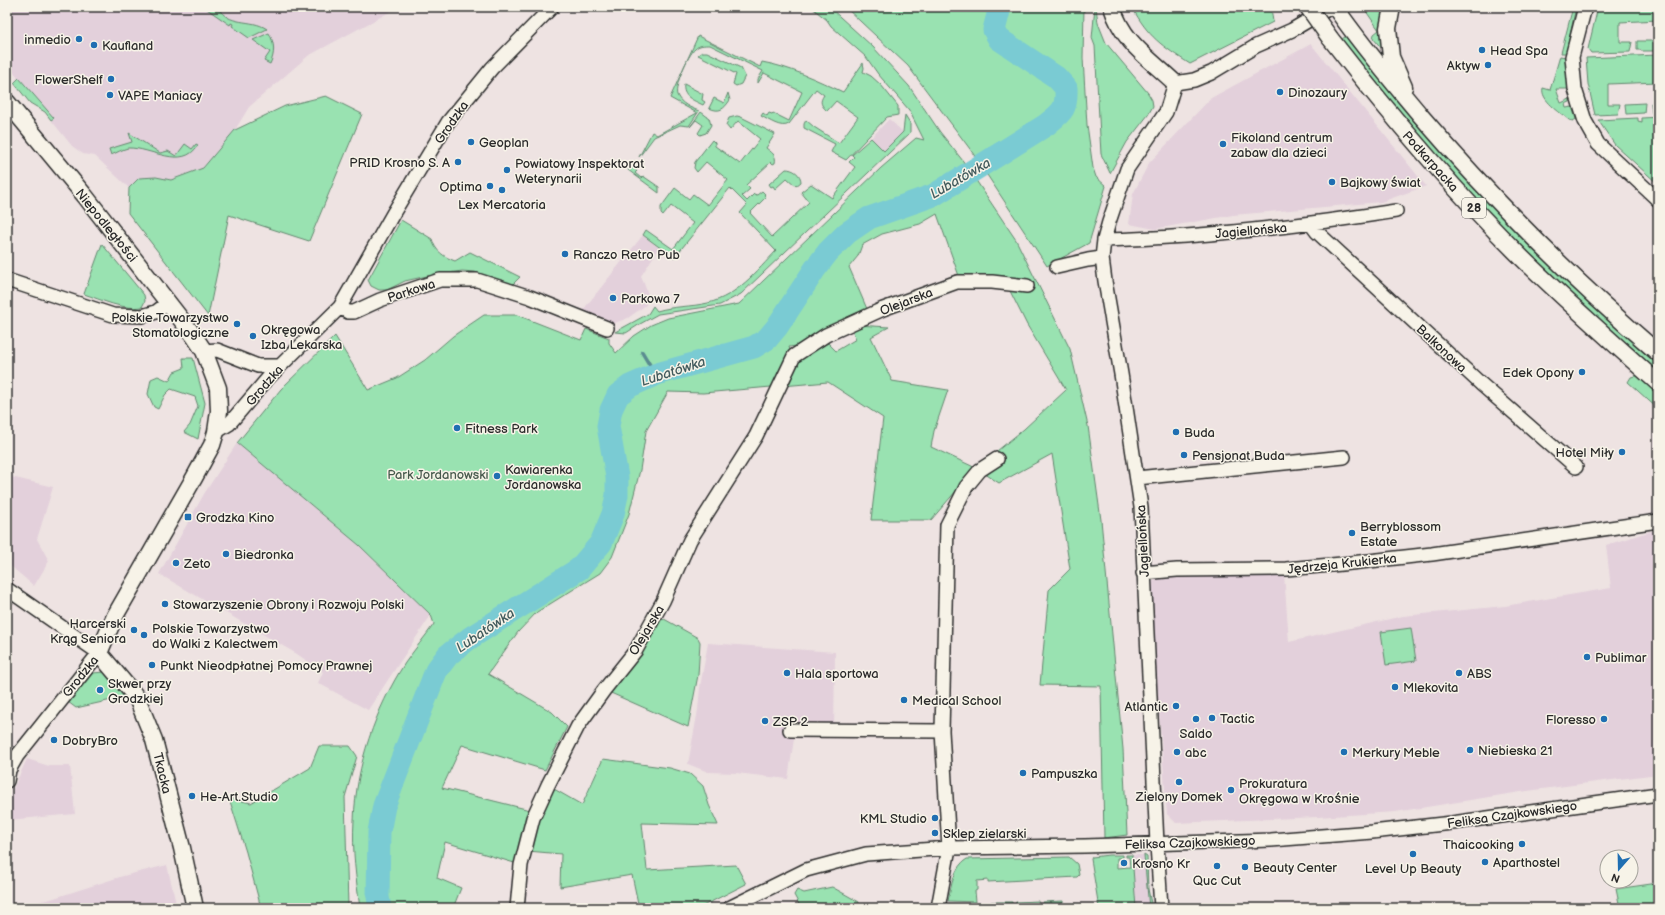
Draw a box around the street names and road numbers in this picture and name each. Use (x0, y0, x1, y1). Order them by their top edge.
street label: Grodzka (431, 98, 472, 147)
street label: Podkarpacka (1399, 128, 1462, 195)
street label: Niepodległości (72, 186, 141, 265)
road number: 28 (1462, 198, 1486, 218)
street label: Jagiellońska (1214, 220, 1288, 242)
street label: Parkowa (385, 276, 437, 306)
street label: Olejarska (878, 285, 935, 319)
street label: Balkonowa (1413, 321, 1470, 376)
street label: Grodzka (243, 362, 287, 409)
street label: Jagiellońska (1133, 504, 1153, 577)
street label: Jędrzeja Krukierka (1287, 550, 1398, 578)
street label: Olejarska (626, 603, 668, 658)
street label: Grodzka (59, 653, 102, 701)
street label: Tkacka (149, 751, 175, 795)
street label: Feliksa Czajkowskiego (1446, 798, 1578, 832)
street label: Feliksa Czajkowskiego (1124, 833, 1256, 853)

